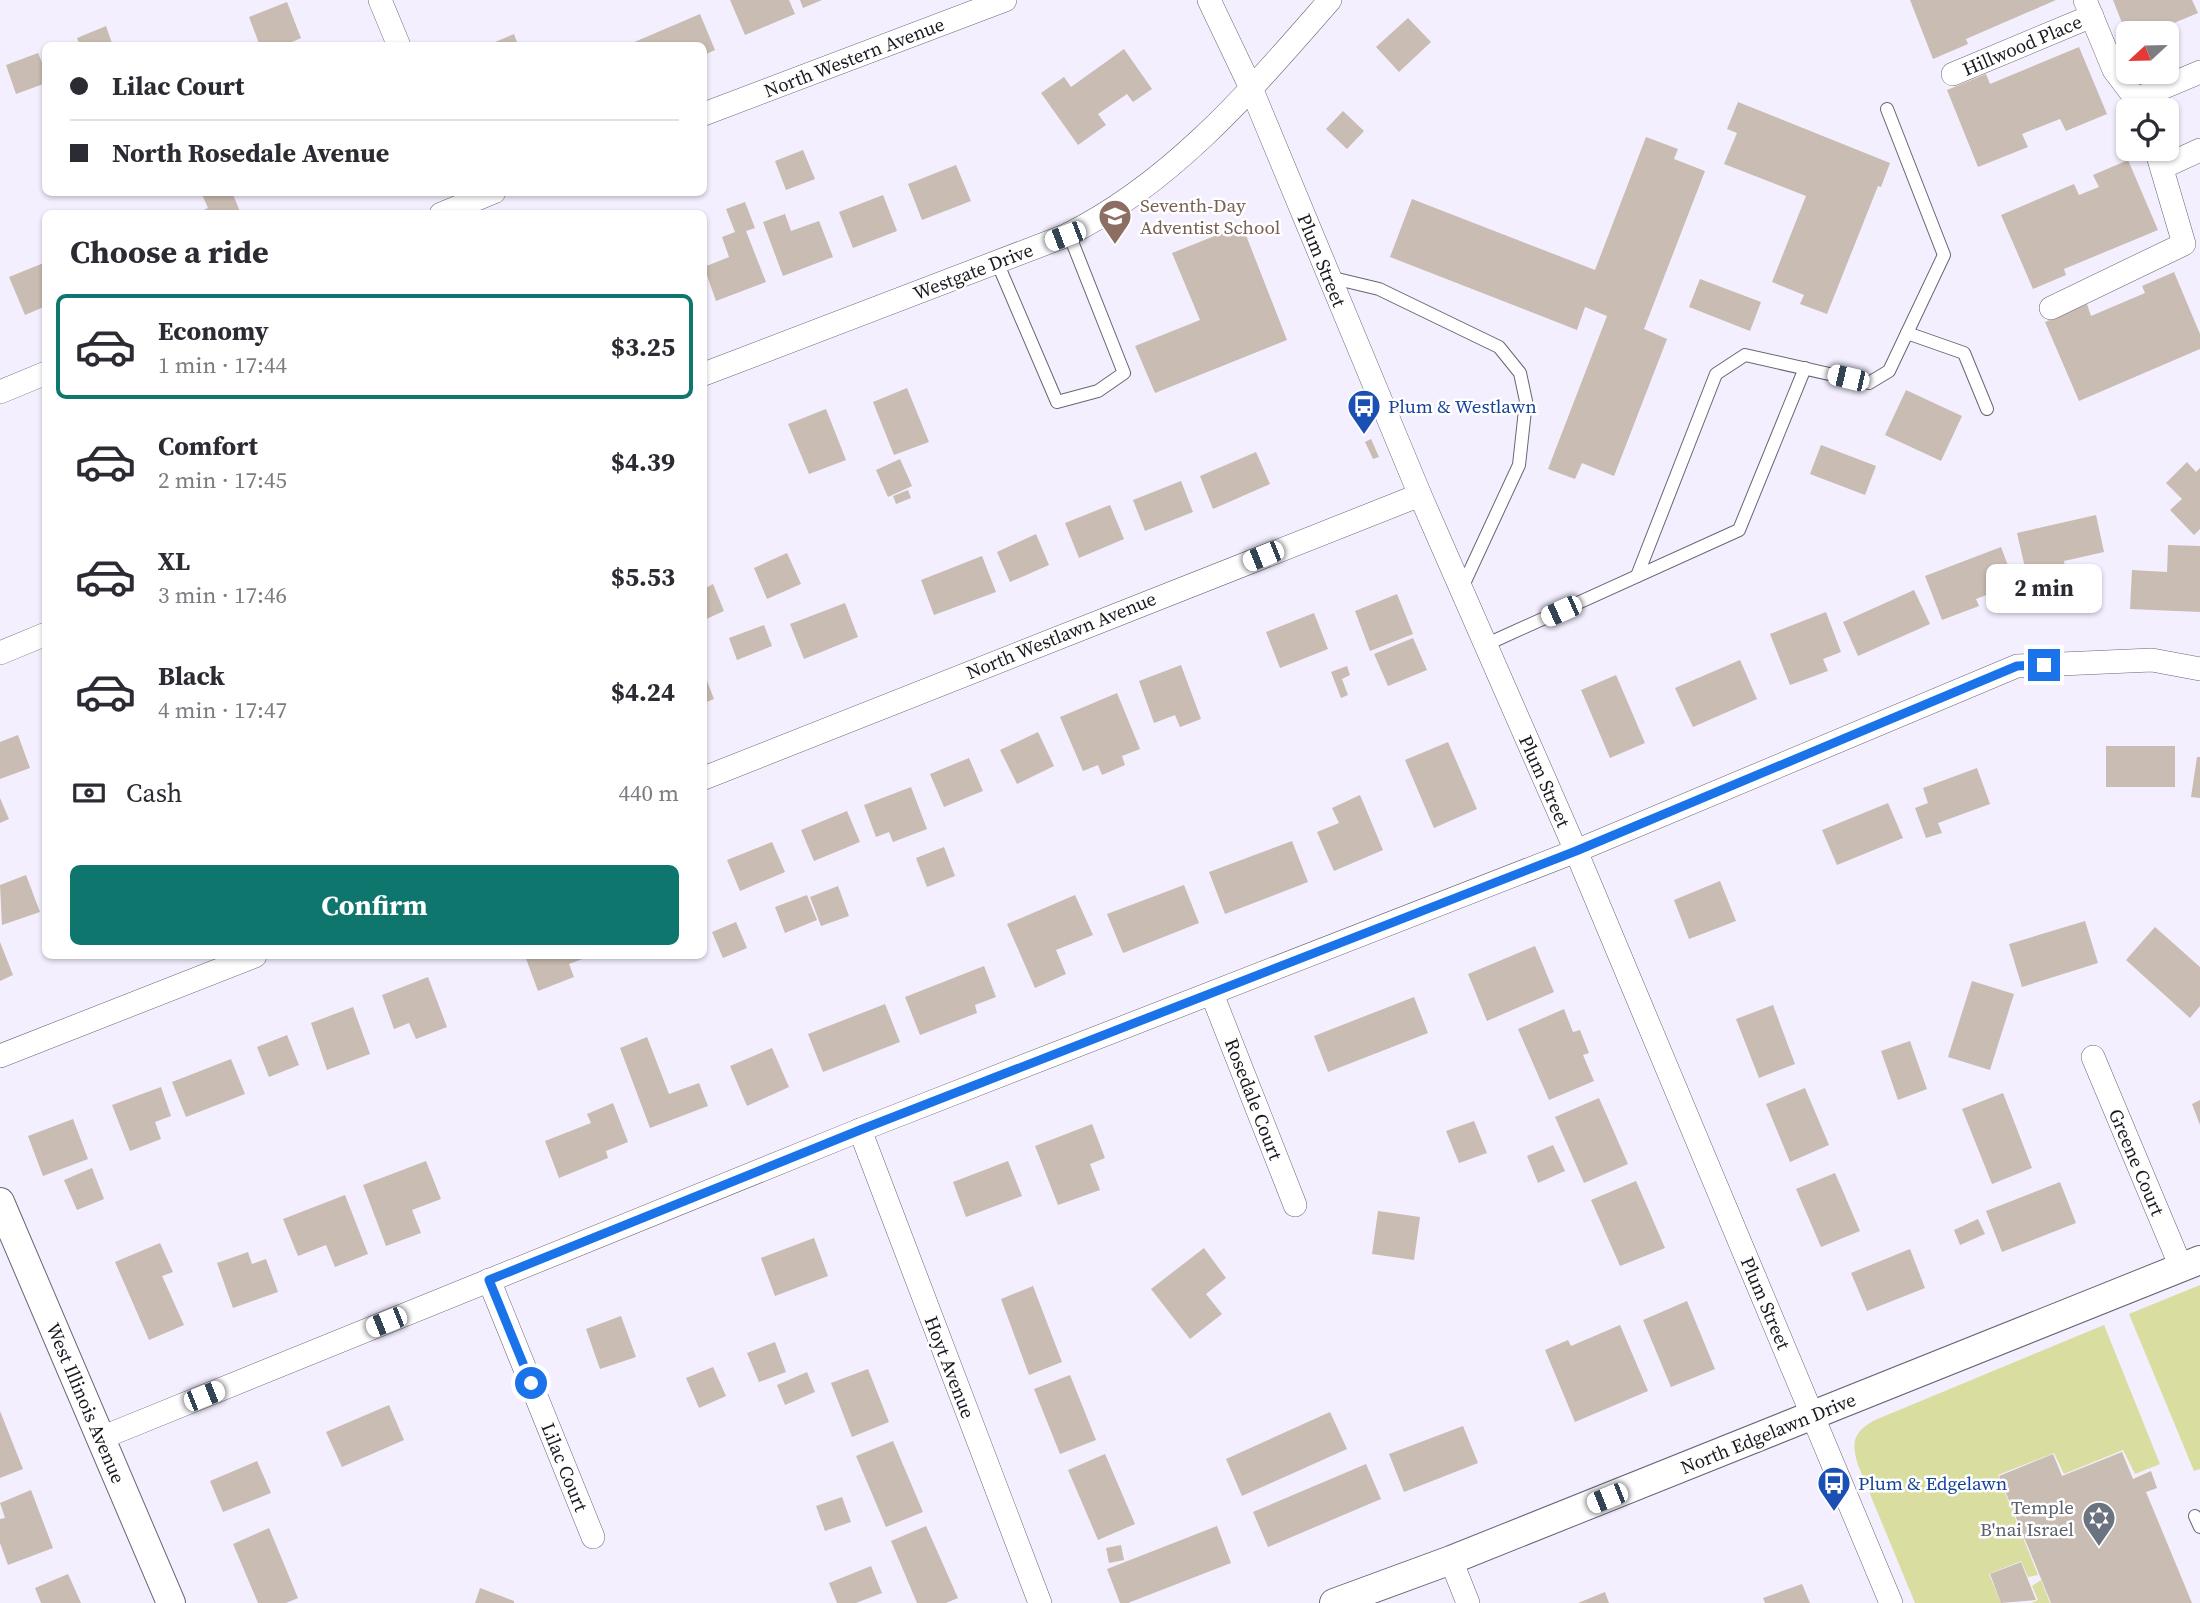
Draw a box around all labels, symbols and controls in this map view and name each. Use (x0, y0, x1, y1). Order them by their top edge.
street label: Hillwood Place (1958, 8, 2086, 82)
street label: North Western Avenue (760, 11, 948, 103)
north arrow (2116, 21, 2179, 84)
map controls (2116, 21, 2179, 161)
text: Lilac Court (112, 68, 244, 104)
button: locate (2116, 98, 2179, 161)
text: North Rosedale Avenue (112, 135, 389, 171)
place label: Seventh-Day Adventist School (1140, 192, 1281, 240)
school or university icon: Seventh-Day Adventist School (1096, 197, 1134, 246)
street label: Plum Street (1292, 210, 1353, 311)
car (1042, 219, 1089, 253)
text: Choose a ride (70, 230, 269, 274)
street label: Westgate Drive (909, 236, 1037, 306)
text: Economy (158, 313, 269, 349)
icon: car (74, 315, 137, 378)
text: $3.25 (611, 329, 675, 365)
text: 1 min · 17:44 (158, 349, 287, 381)
car (1826, 363, 1871, 393)
bus stop icon: Plum & Westlawn (1345, 387, 1383, 436)
place label: Plum & Westlawn (1388, 393, 1537, 419)
text: Comfort (158, 428, 258, 464)
icon: car (74, 430, 137, 493)
text: $4.39 (611, 444, 675, 480)
text: 2 min · 17:45 (158, 464, 287, 496)
car (1240, 538, 1287, 574)
text: XL (158, 543, 190, 579)
icon: car (74, 545, 137, 608)
text: $5.53 (611, 559, 675, 595)
callout: 2 min (1986, 564, 2102, 612)
text: 2 min (2014, 572, 2074, 604)
text: 3 min · 17:46 (158, 579, 287, 611)
street label: North Westlawn Avenue (962, 585, 1160, 685)
car (1538, 593, 1585, 629)
route end (2028, 649, 2060, 681)
text: Black (158, 658, 225, 694)
icon: car (74, 660, 137, 723)
text: $4.24 (611, 674, 675, 710)
text: 4 min · 17:47 (158, 694, 287, 726)
street label: Plum Street (1513, 731, 1577, 832)
icon: cash (70, 774, 108, 812)
text: Cash (126, 775, 182, 811)
text: 440 m (618, 777, 679, 809)
button: Confirm (70, 865, 679, 945)
street label: Rosedale Court (1219, 1034, 1289, 1164)
street label: Greene Court (2103, 1105, 2171, 1220)
street label: Plum Street (1735, 1253, 1798, 1354)
car (363, 1304, 410, 1340)
street label: Hoyt Avenue (919, 1312, 981, 1422)
street label: West Illinois Avenue (40, 1319, 132, 1487)
route start (515, 1367, 547, 1399)
car (181, 1378, 228, 1414)
street label: North Edgelawn Drive (1677, 1386, 1859, 1480)
street label: Lilac Court (535, 1419, 595, 1516)
bus stop icon: Plum & Edgelawn (1815, 1464, 1853, 1513)
place label: Plum & Edgelawn (1858, 1470, 2007, 1496)
car (1584, 1480, 1631, 1516)
place label: Temple B'nai Israel (1980, 1494, 2074, 1542)
synagogue icon: Temple B'nai Israel (2080, 1499, 2118, 1548)

